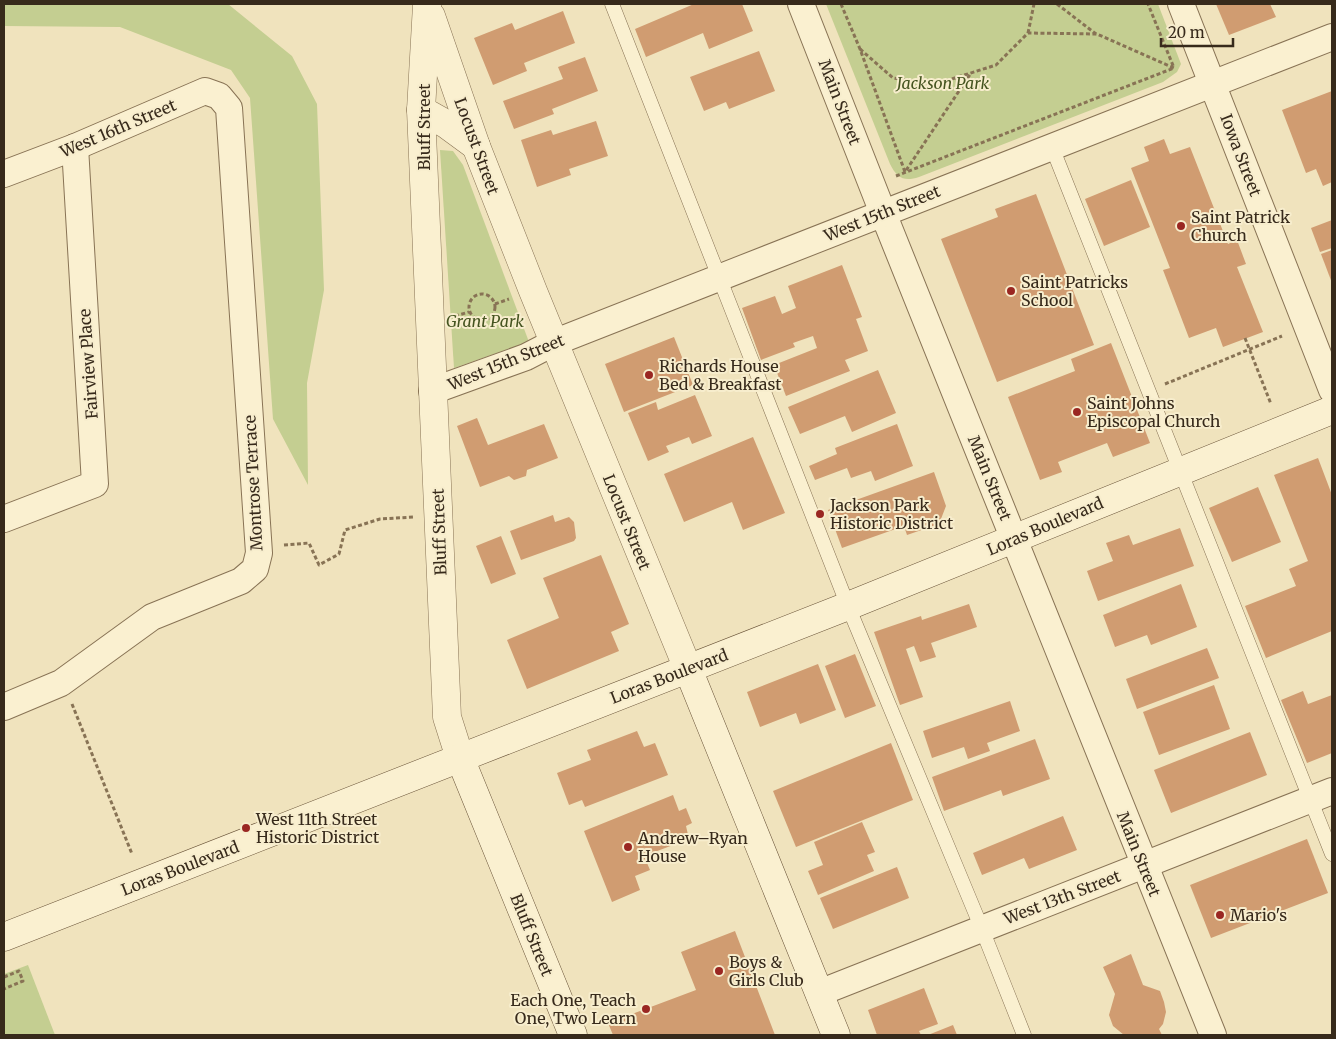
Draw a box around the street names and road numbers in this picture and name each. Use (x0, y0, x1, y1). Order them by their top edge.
street label: Main Street (815, 56, 866, 148)
street label: Bluff Street (414, 83, 434, 171)
street label: West 16th Street (56, 94, 180, 162)
street label: Locust Street (450, 95, 504, 198)
street label: Iowa Street (1216, 111, 1266, 200)
street label: West 15th Street (820, 180, 944, 246)
street label: Fairview Place (74, 308, 102, 420)
street label: West 15th Street (444, 329, 568, 395)
street label: Montrose Terrace (239, 415, 267, 551)
street label: Main Street (964, 433, 1016, 524)
street label: Locust Street (599, 471, 656, 574)
street label: Bluff Street (427, 487, 451, 576)
street label: Loras Boulevard (984, 492, 1107, 560)
street label: Loras Boulevard (607, 644, 731, 708)
street label: Main Street (1113, 809, 1165, 900)
street label: Loras Boulevard (118, 836, 242, 900)
street label: West 13th Street (1000, 865, 1124, 929)
street label: Bluff Street (506, 891, 558, 980)

